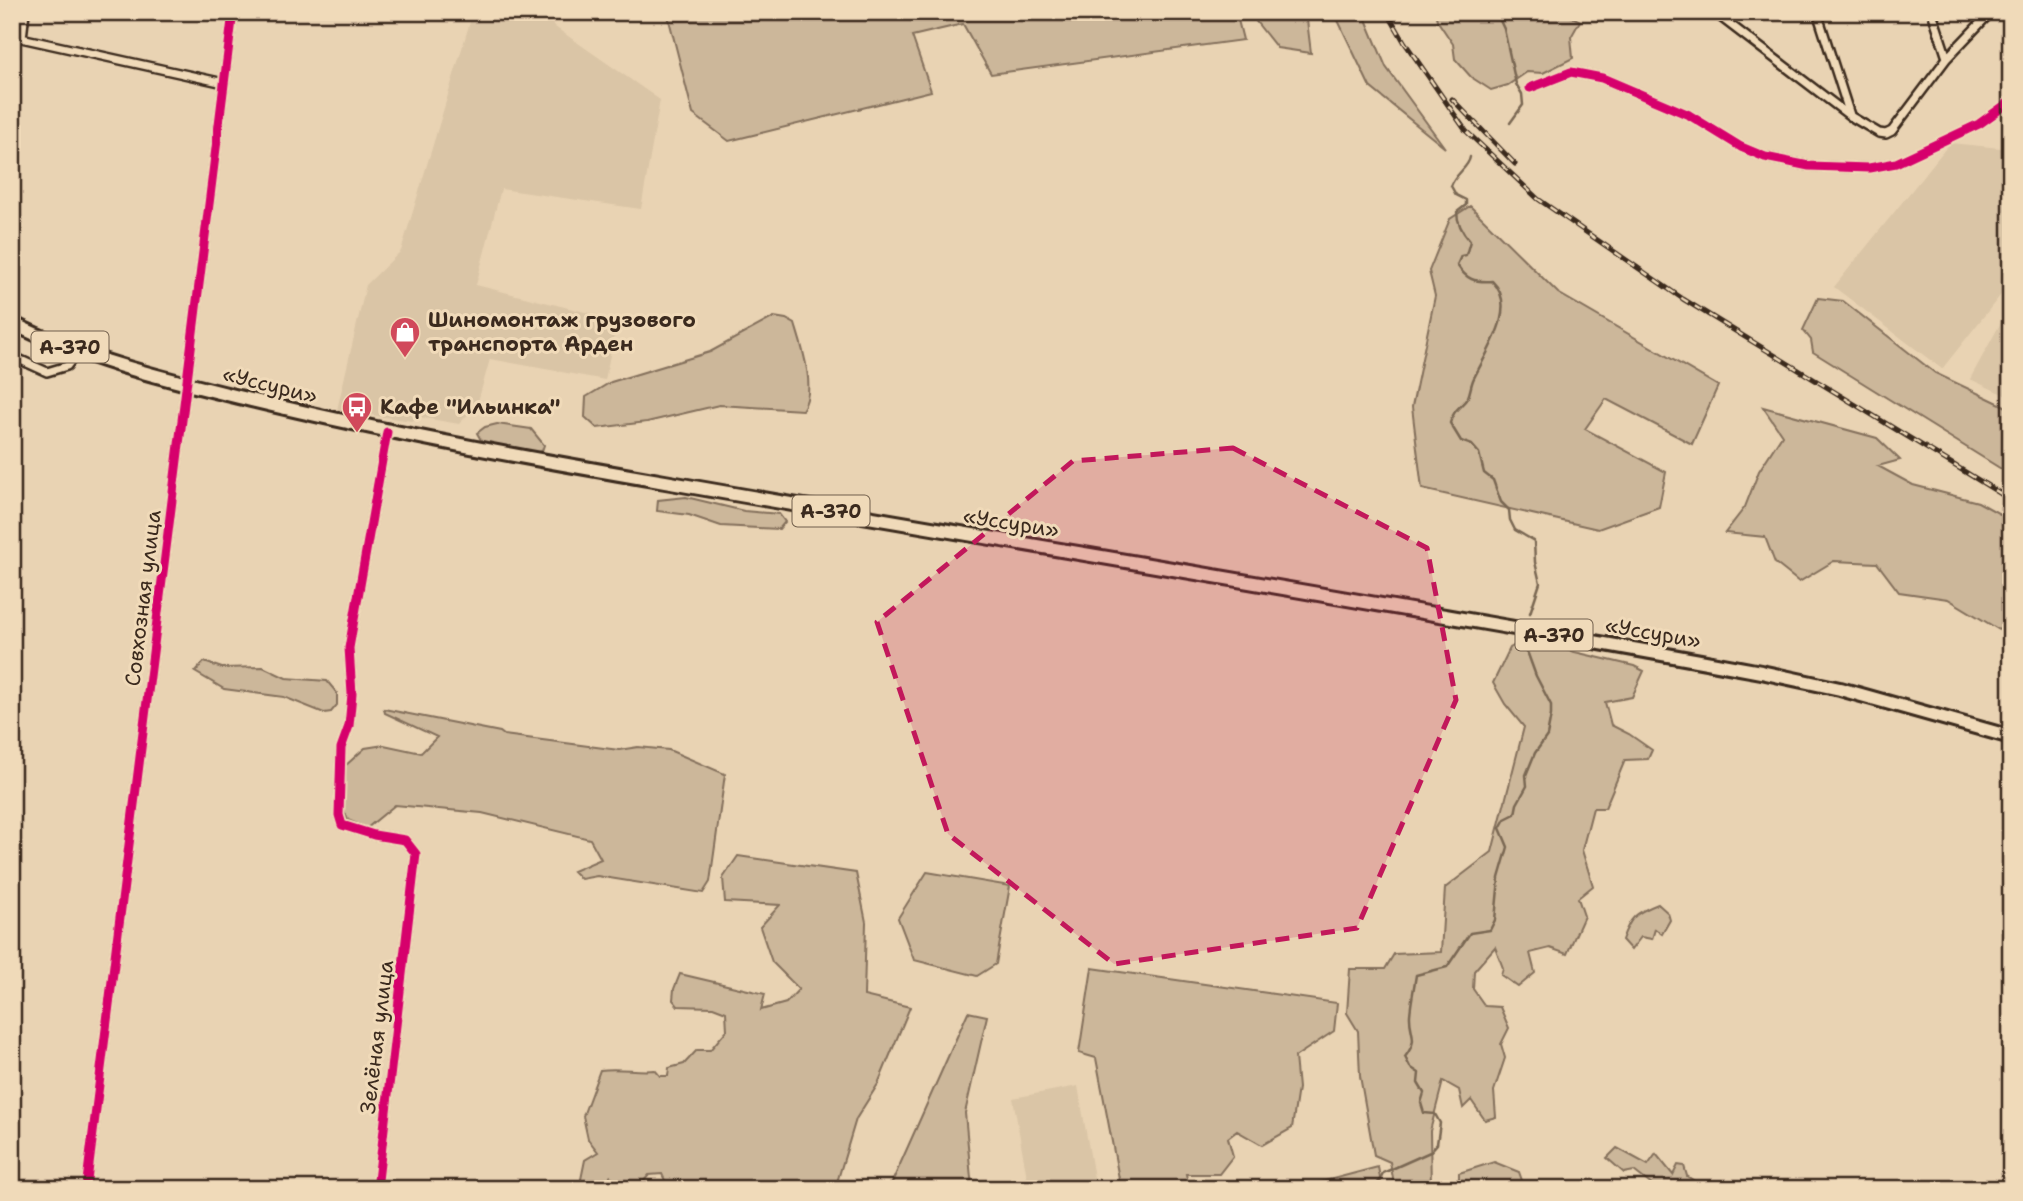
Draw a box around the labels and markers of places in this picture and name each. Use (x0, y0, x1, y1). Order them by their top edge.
place label: Шиномонтаж грузового транспорта Арден (428, 306, 696, 358)
shop icon: Шиномонтаж грузового транспорта Арден (388, 315, 422, 359)
bus stop icon: Кафе "Ильинка" (340, 390, 374, 434)
place label: Кафе "Ильинка" (380, 393, 560, 421)

